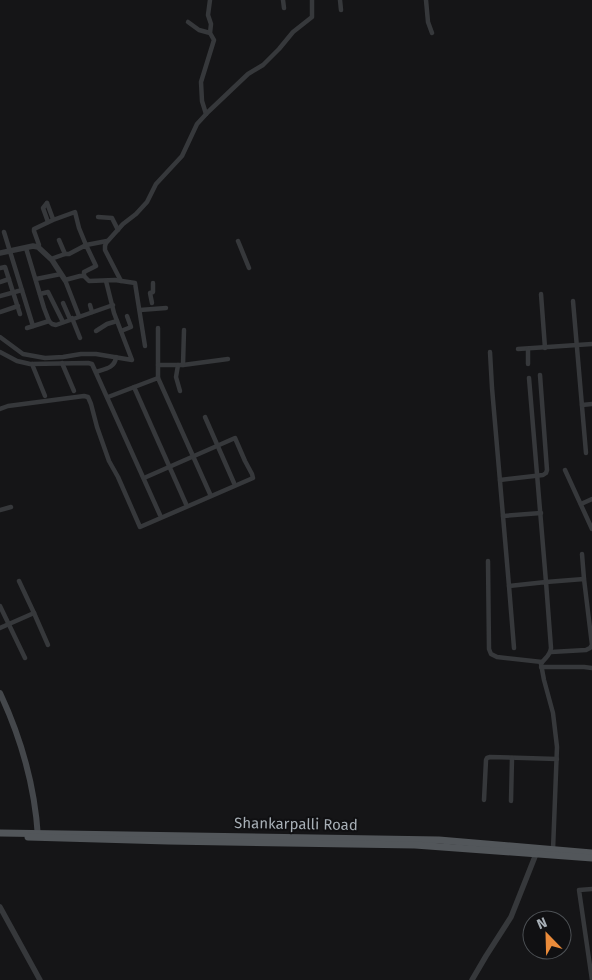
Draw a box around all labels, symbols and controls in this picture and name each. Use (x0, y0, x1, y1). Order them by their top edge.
street label: Shankarpalli Road (234, 814, 358, 834)
north arrow (522, 910, 572, 960)
text: N (535, 914, 550, 933)

